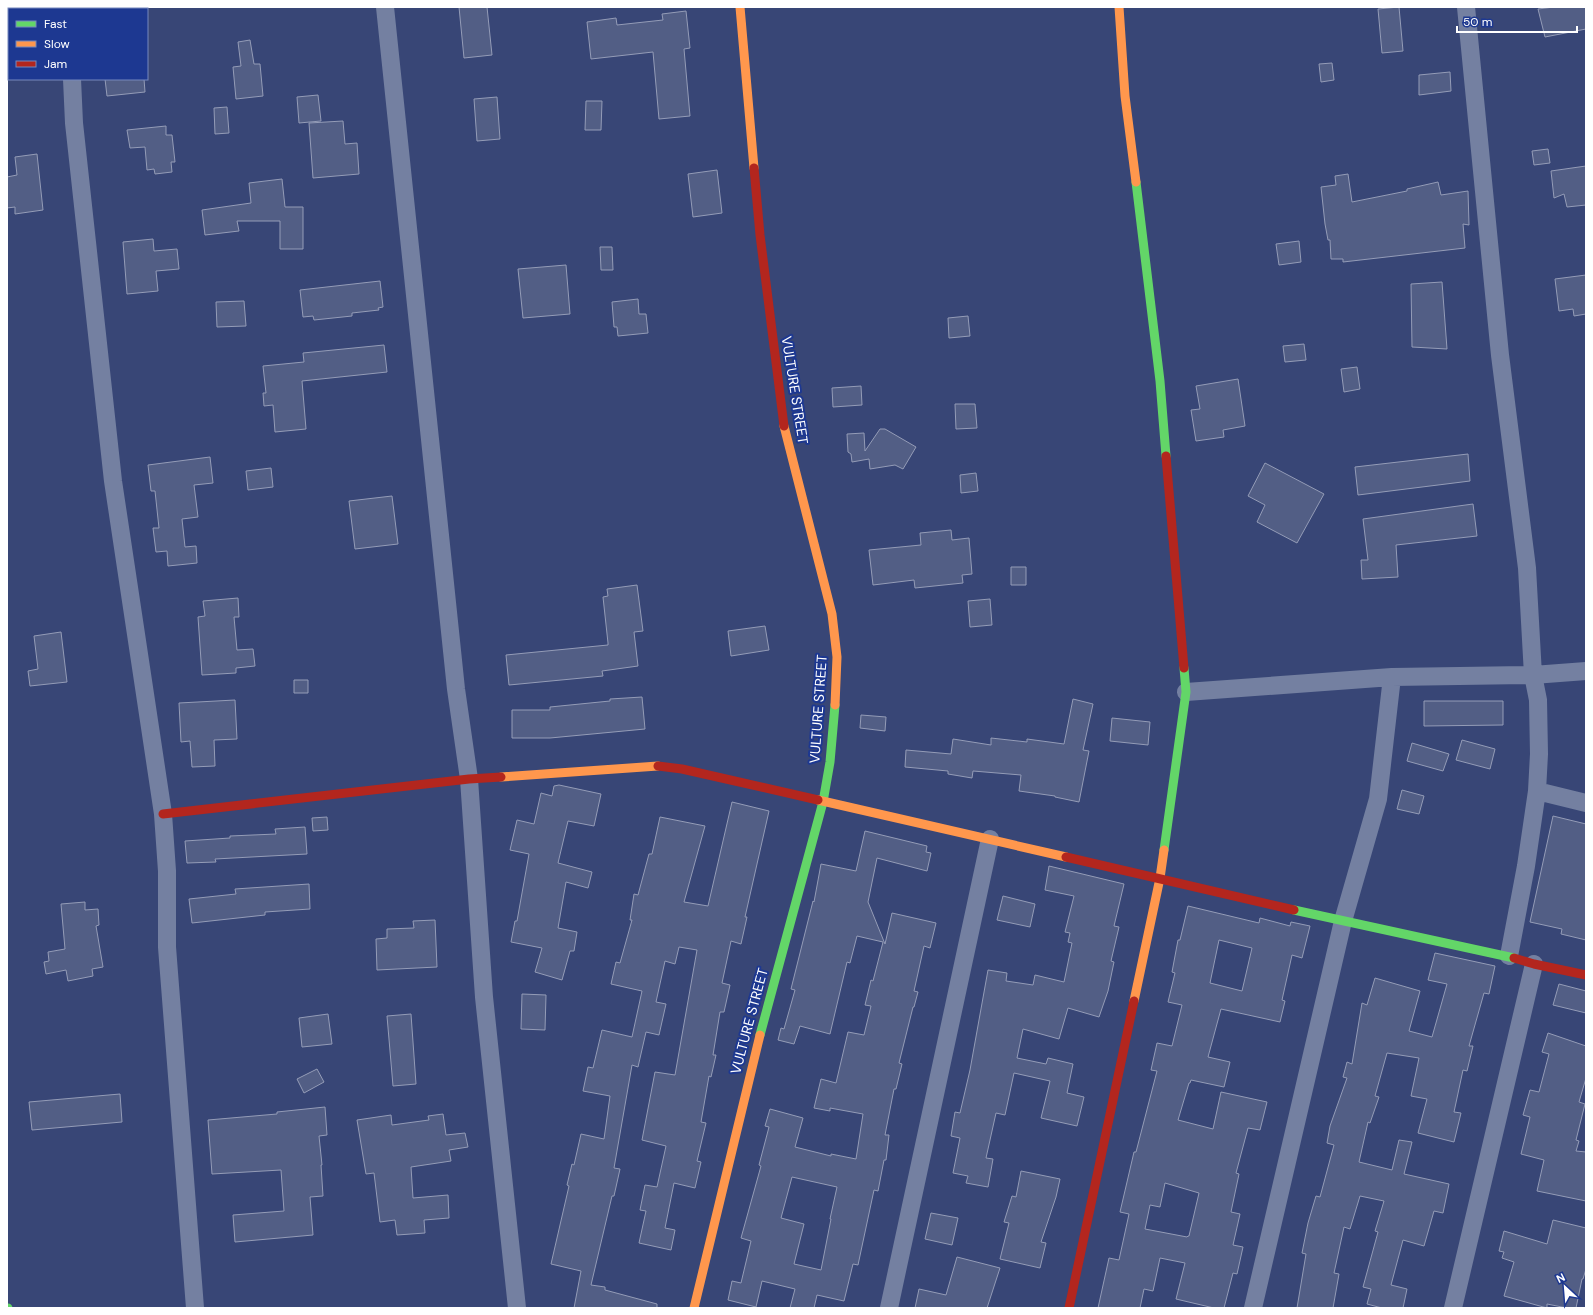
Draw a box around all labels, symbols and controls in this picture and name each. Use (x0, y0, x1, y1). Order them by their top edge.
legend (8, 8, 148, 80)
scale bar (1457, 8, 1577, 34)
text: 50 m (1463, 14, 1492, 30)
text: Fast (44, 16, 67, 32)
text: Slow (44, 36, 70, 52)
text: Jam (44, 56, 67, 72)
street label: VULTURE STREET (778, 335, 812, 445)
street label: VULTURE STREET (805, 654, 831, 764)
street label: VULTURE STREET (726, 966, 772, 1076)
north arrow (1545, 1267, 1585, 1307)
text: N (1554, 1270, 1567, 1286)

